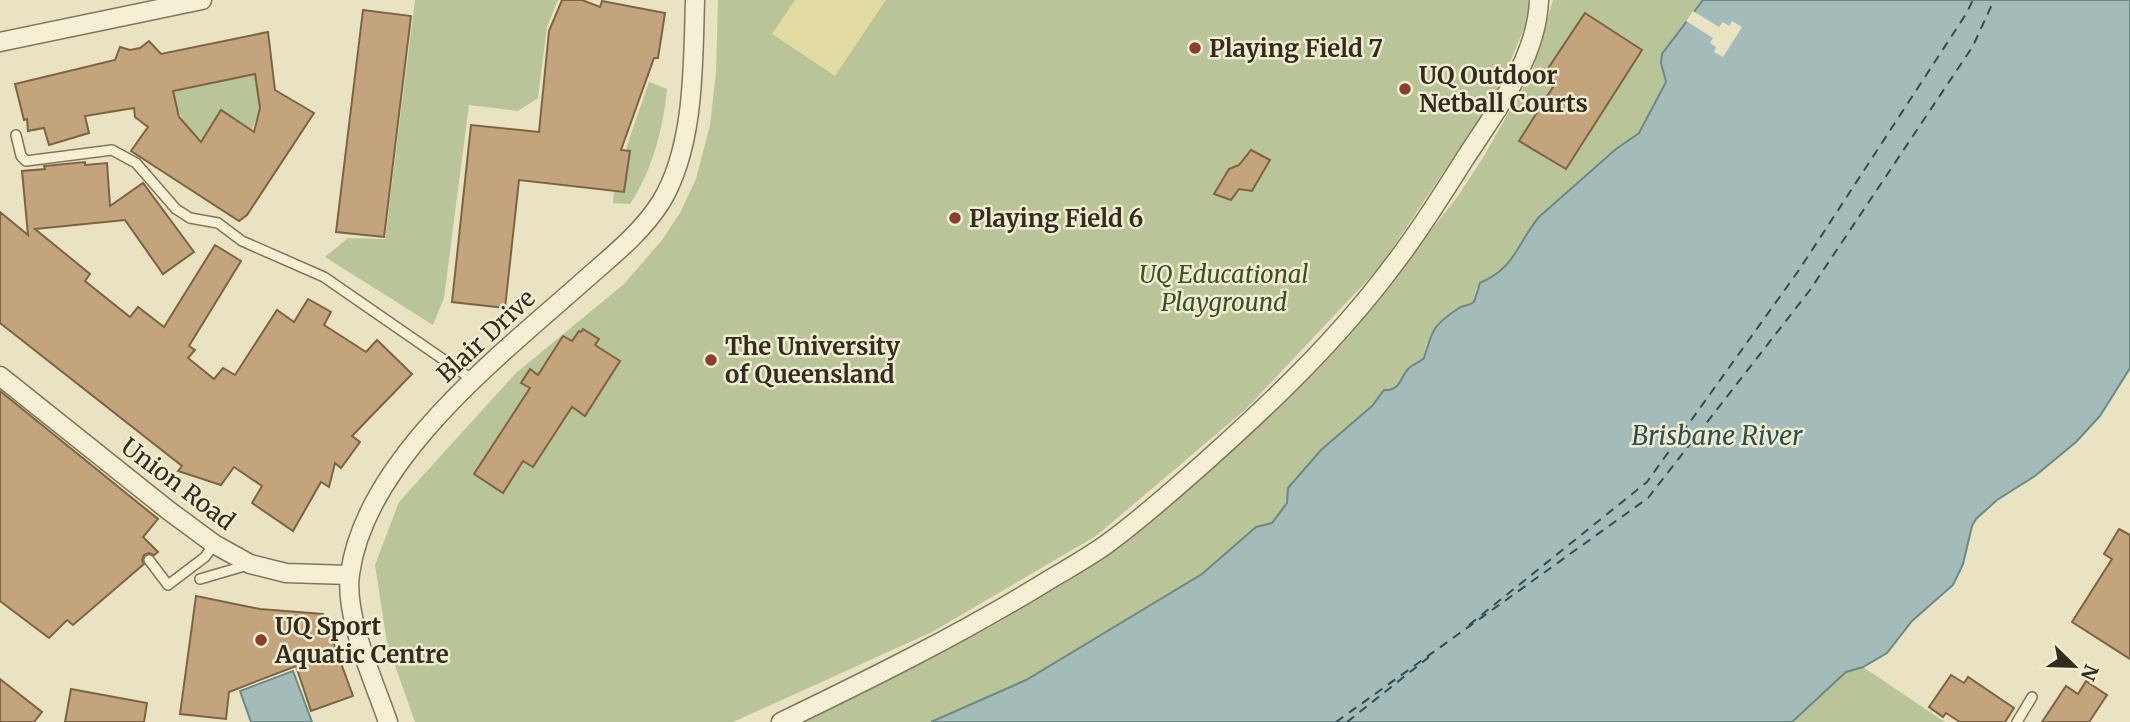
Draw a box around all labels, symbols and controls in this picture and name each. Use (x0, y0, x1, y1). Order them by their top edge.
place label: Playing Field 7 (1209, 33, 1383, 64)
marker: Playing Field 7 (1187, 40, 1203, 56)
place label: UQ Outdoor Netball Courts (1419, 60, 1588, 119)
marker: UQ Outdoor Netball Courts (1397, 81, 1413, 97)
place label: Playing Field 6 (969, 203, 1143, 234)
marker: Playing Field 6 (947, 210, 963, 226)
park label: UQ Educational Playground (1139, 259, 1309, 318)
street label: Blair Drive (430, 283, 542, 389)
place label: The University of Queensland (725, 331, 901, 390)
marker: The University of Queensland (703, 352, 719, 368)
water label: Brisbane River (1632, 419, 1803, 452)
street label: Union Road (115, 431, 241, 537)
place label: UQ Sport Aquatic Centre (274, 611, 449, 670)
north arrow (2039, 631, 2109, 701)
marker: UQ Sport Aquatic Centre (253, 632, 269, 648)
text: N (2076, 661, 2104, 684)

